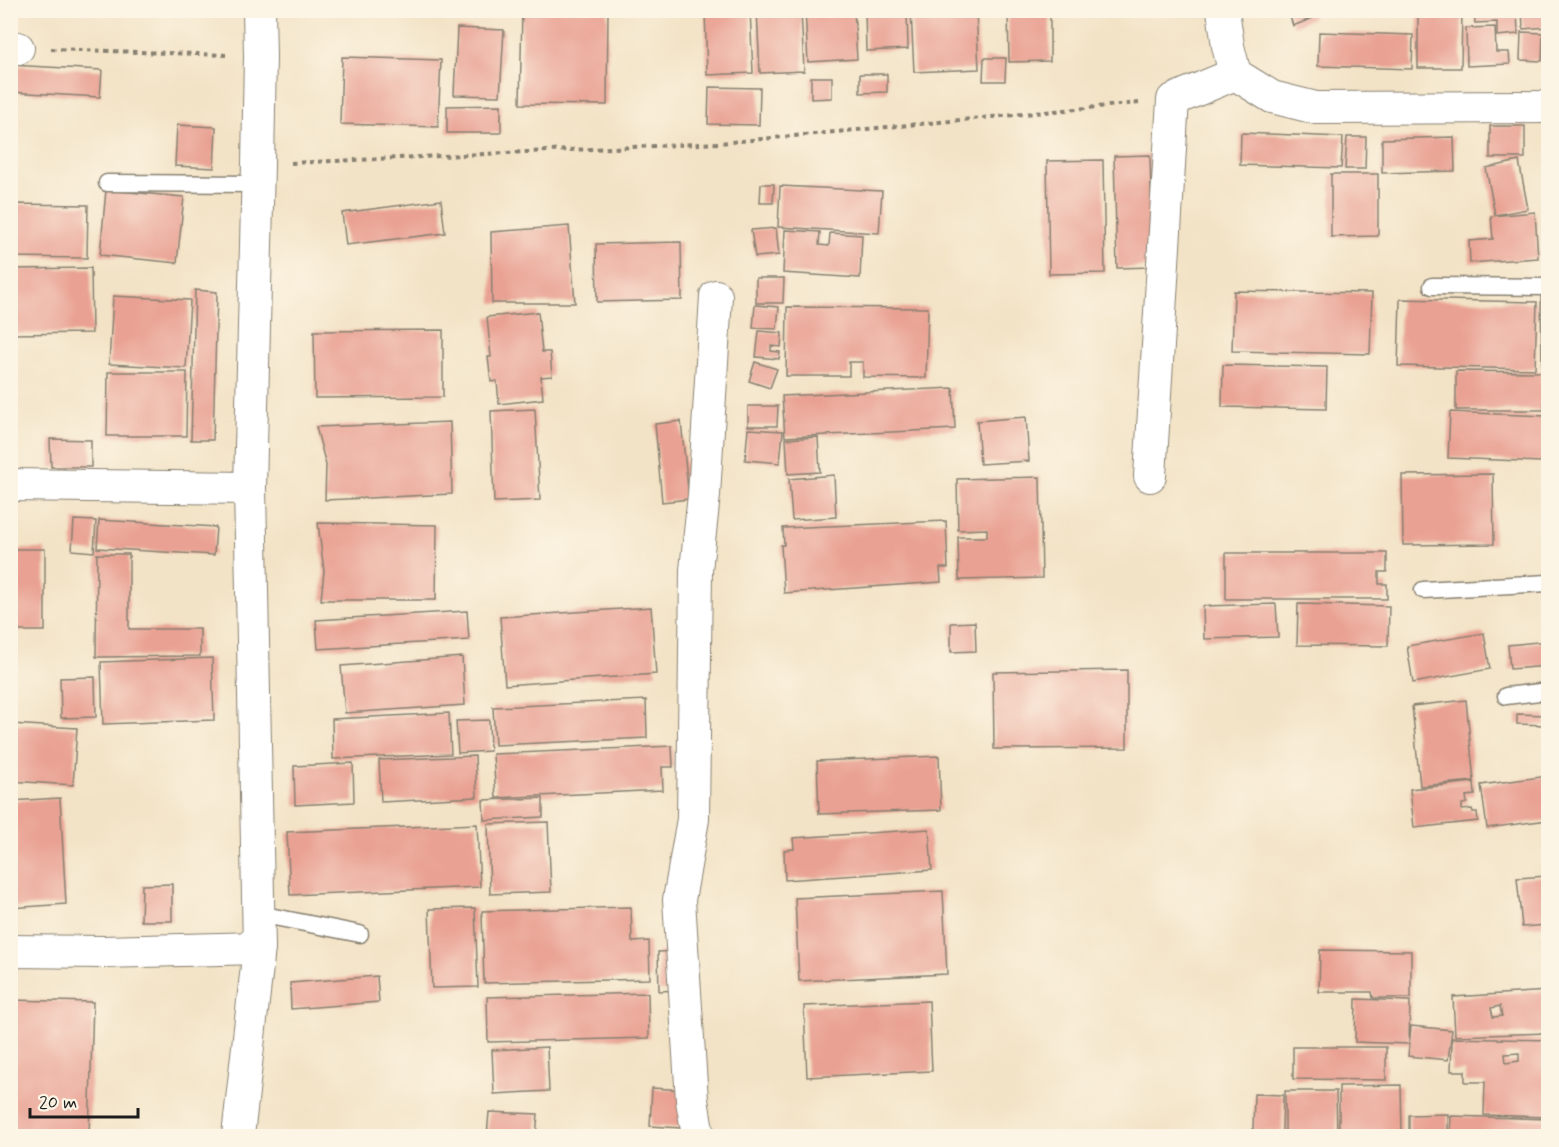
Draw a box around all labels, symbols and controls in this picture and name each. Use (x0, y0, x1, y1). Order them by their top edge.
scale bar (30, 1081, 138, 1119)
text: 20 m (39, 1091, 77, 1115)

